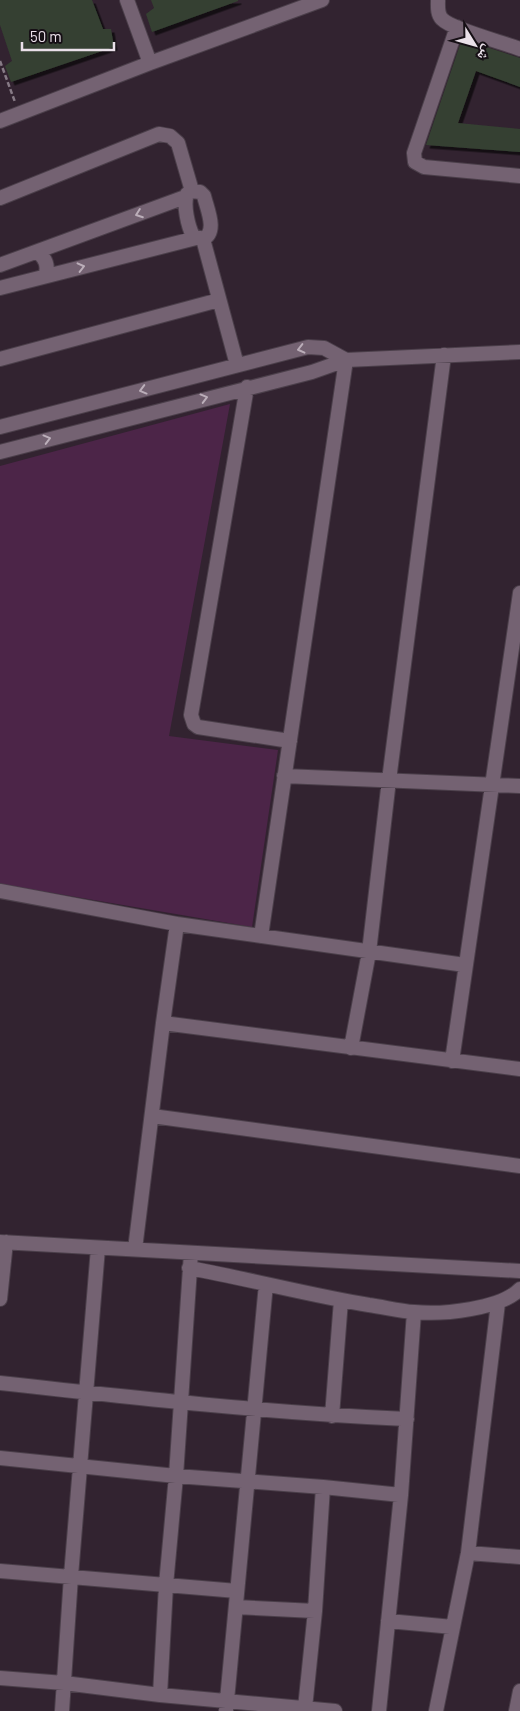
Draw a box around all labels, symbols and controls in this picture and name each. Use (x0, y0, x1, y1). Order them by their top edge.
scale bar (22, 20, 115, 52)
north arrow (450, 20, 500, 70)
text: 50 m (30, 27, 62, 45)
text: ش (474, 41, 497, 64)
one-way arrow (136, 208, 144, 218)
one-way arrow (77, 262, 86, 273)
one-way arrow (296, 343, 305, 354)
one-way arrow (139, 384, 148, 395)
one-way arrow (200, 394, 208, 404)
one-way arrow (43, 435, 51, 445)

